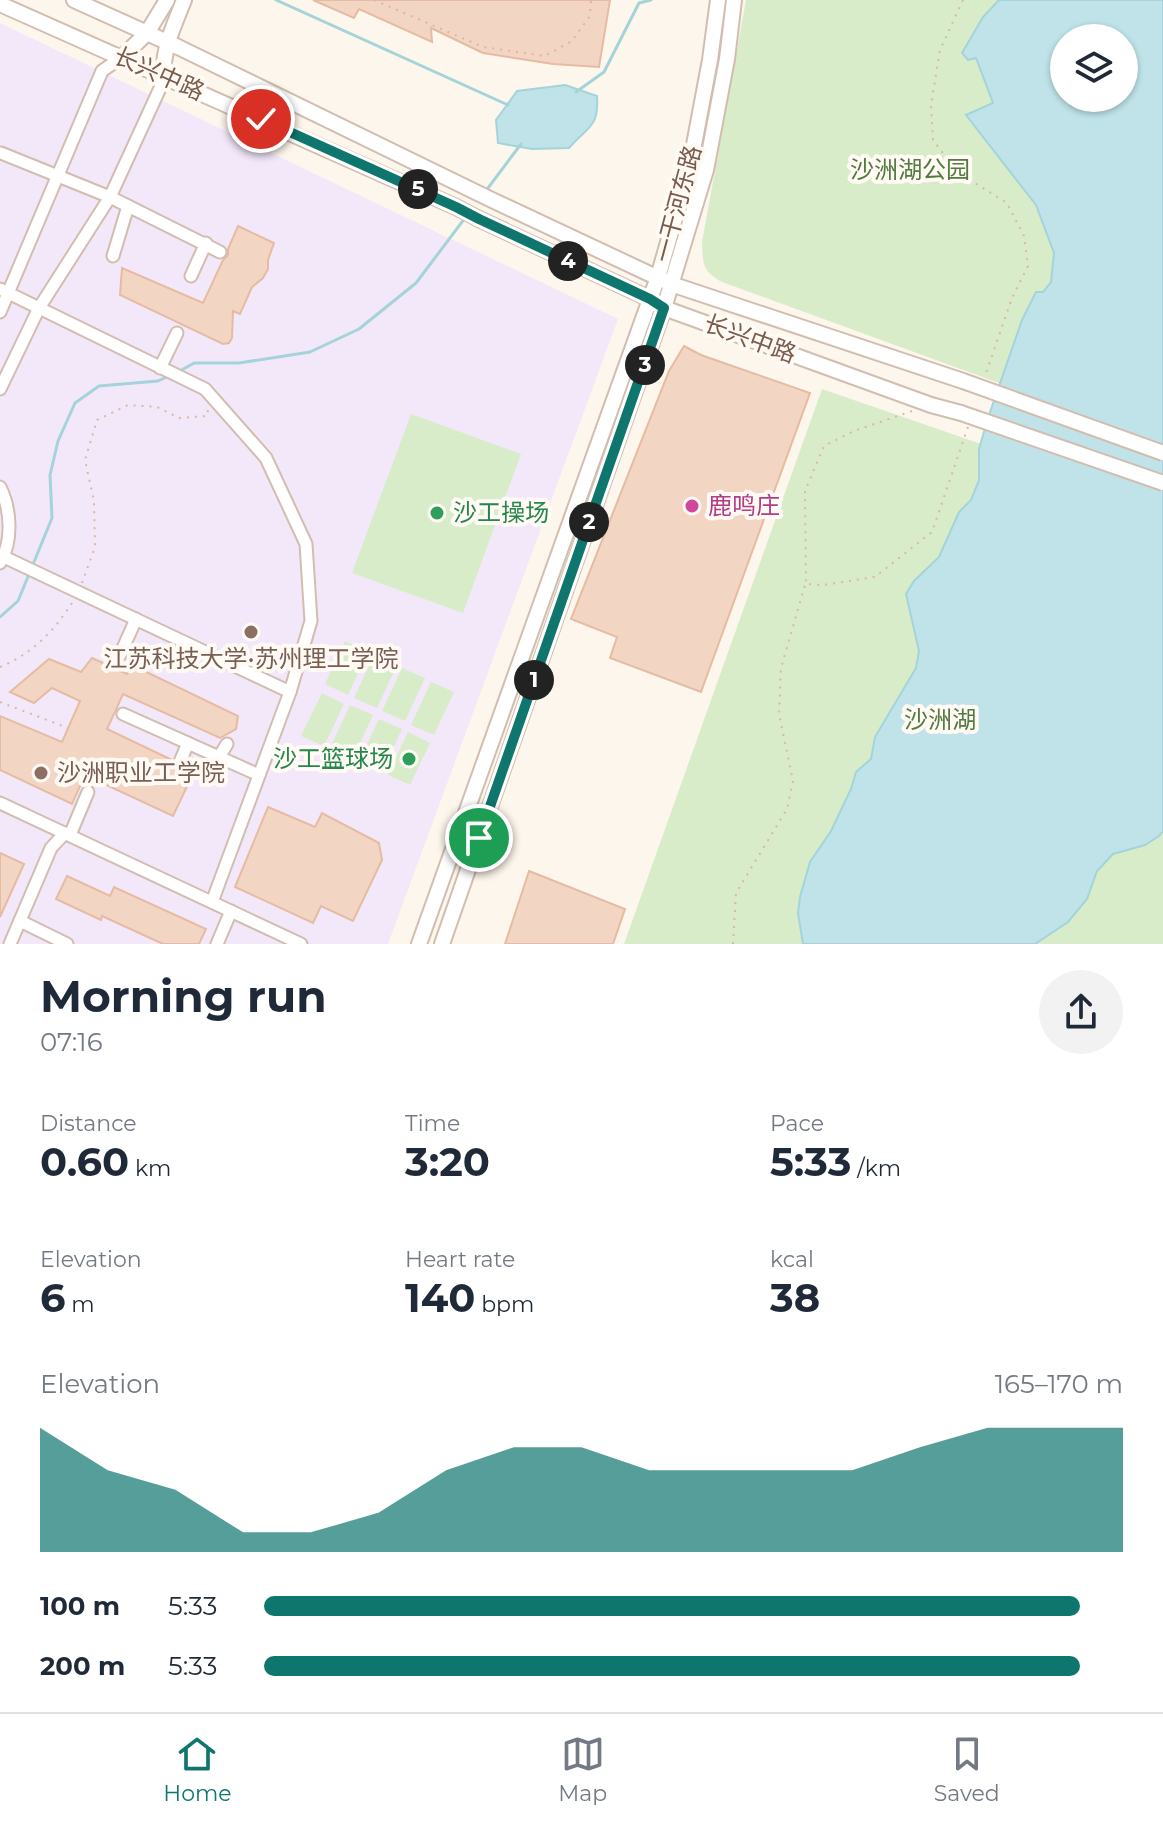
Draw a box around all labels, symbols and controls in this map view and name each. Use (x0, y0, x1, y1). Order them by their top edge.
map controls (1050, 24, 1138, 112)
button: layers (1050, 24, 1138, 112)
street label: 长兴中路 (109, 41, 209, 106)
pin (227, 85, 295, 153)
icon: check (239, 97, 283, 141)
street label: 一干河东路 (648, 142, 707, 266)
park label: 沙洲湖公园 (850, 155, 970, 184)
pin: 5 (398, 169, 438, 209)
text: 5 (411, 175, 425, 202)
pin: 4 (548, 241, 588, 281)
text: 4 (560, 247, 576, 274)
street label: 长兴中路 (700, 308, 800, 369)
pin: 3 (625, 345, 665, 385)
text: 3 (638, 351, 652, 378)
place label: 鹿鸣庄 (708, 491, 780, 520)
marker: 鹿鸣庄 (683, 497, 701, 515)
place label: 沙工操场 (453, 498, 549, 527)
pin: 2 (569, 502, 609, 542)
marker: 沙工操场 (428, 504, 446, 522)
text: 2 (583, 508, 595, 535)
marker: 江苏科技大学•苏州理工学院 (242, 623, 260, 641)
place label: 江苏科技大学•苏州理工学院 (103, 644, 399, 673)
pin: 1 (514, 660, 554, 700)
text: 1 (530, 666, 538, 693)
park label: 沙洲湖 (904, 705, 976, 734)
place label: 沙工篮球场 (273, 744, 393, 773)
marker: 沙工篮球场 (400, 750, 418, 768)
place label: 沙洲职业工学院 (57, 758, 225, 787)
marker: 沙洲职业工学院 (32, 764, 50, 782)
pin (445, 804, 513, 872)
icon: arrive (457, 816, 501, 860)
text: Morning run (40, 969, 327, 1023)
button: share (1039, 970, 1123, 1054)
text: 07:16 (40, 1026, 103, 1058)
text: Distance (40, 1110, 137, 1137)
text: Time (405, 1110, 460, 1137)
text: Pace (770, 1110, 824, 1137)
text: 0.60 (40, 1137, 129, 1186)
text: 3:20 (405, 1137, 490, 1186)
text: 5:33 (770, 1137, 851, 1186)
text: km (129, 1155, 171, 1182)
text: /km (851, 1155, 901, 1182)
text: Elevation (40, 1246, 142, 1273)
text: Heart rate (405, 1246, 515, 1273)
text: kcal (770, 1246, 814, 1273)
text: 6 (40, 1273, 65, 1322)
text: 140 (405, 1273, 475, 1322)
text: 38 (770, 1273, 820, 1322)
text: m (65, 1291, 95, 1318)
text: bpm (475, 1291, 534, 1318)
text: Elevation (40, 1368, 160, 1400)
text: 165–170 m (995, 1368, 1123, 1400)
text: 100 m (40, 1590, 120, 1622)
text: 5:33 (168, 1590, 217, 1622)
text: 200 m (40, 1650, 125, 1682)
text: 5:33 (168, 1650, 217, 1682)
tab: Home (163, 1732, 232, 1807)
tab: Map (558, 1732, 607, 1807)
tab: Saved (934, 1732, 1000, 1807)

